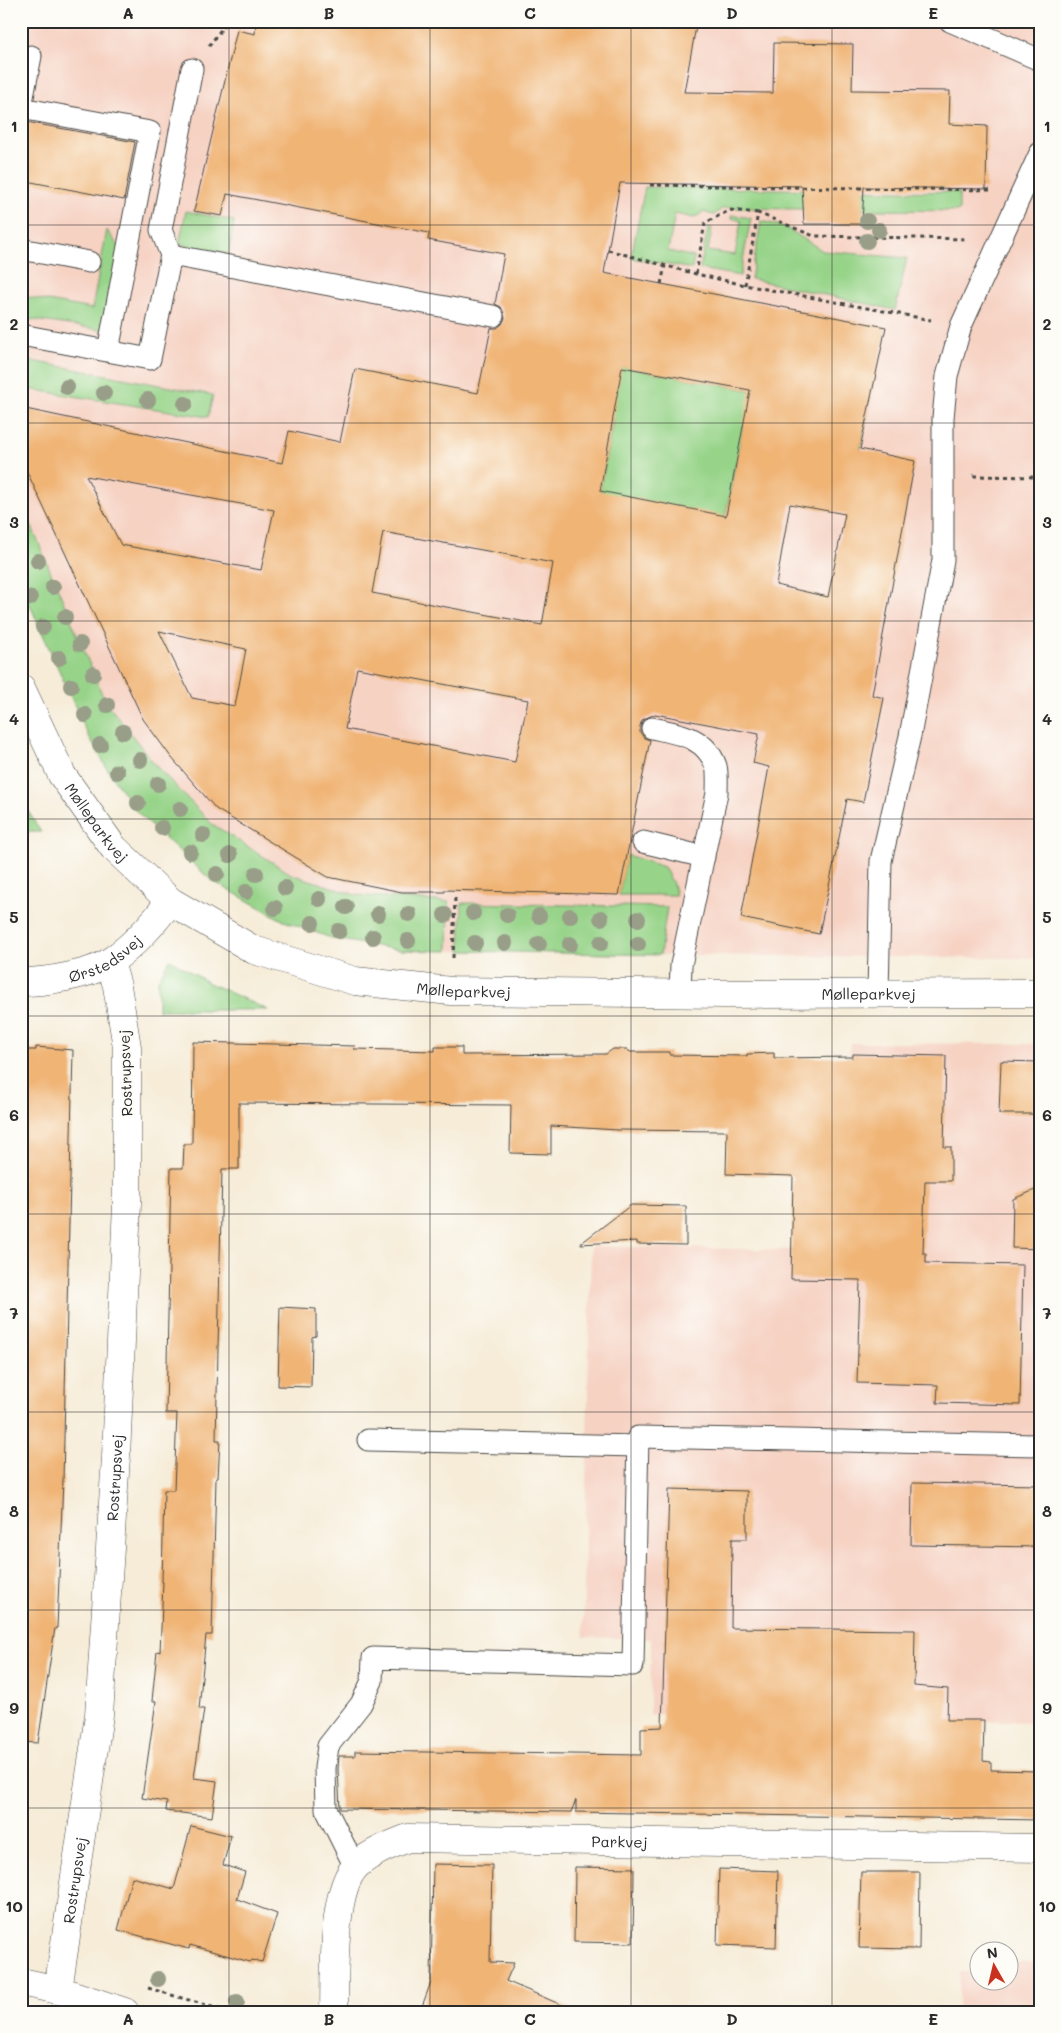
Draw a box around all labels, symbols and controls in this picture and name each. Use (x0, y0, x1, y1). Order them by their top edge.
text: A (122, 2, 134, 23)
text: B (324, 2, 334, 23)
text: C (524, 2, 536, 23)
text: D (726, 2, 738, 23)
text: E (928, 2, 938, 23)
text: 1 (10, 115, 18, 136)
text: 1 (1043, 115, 1051, 136)
text: 2 (10, 313, 19, 334)
text: 2 (1043, 313, 1052, 334)
text: 3 (9, 511, 19, 532)
text: 3 (1042, 511, 1052, 532)
text: 4 (9, 708, 19, 729)
text: 4 (1042, 708, 1052, 729)
street label: Mølleparkvej (61, 779, 133, 866)
text: 5 (9, 906, 19, 927)
text: 5 (1042, 906, 1052, 927)
street label: Ørstedsvej (66, 930, 146, 986)
street label: Mølleparkvej (416, 977, 511, 1002)
street label: Mølleparkvej (821, 983, 916, 1004)
street label: Rostrupsvej (113, 1029, 137, 1117)
text: 6 (9, 1104, 19, 1125)
text: 6 (1042, 1104, 1052, 1125)
text: 7 (10, 1302, 19, 1323)
text: 7 (1043, 1302, 1052, 1323)
street label: Rostrupsvej (102, 1434, 127, 1522)
text: 8 (9, 1500, 19, 1521)
text: 8 (1042, 1500, 1052, 1521)
text: 9 (9, 1697, 19, 1718)
text: 9 (1042, 1697, 1052, 1718)
street label: Parkvej (591, 1831, 648, 1852)
street label: Rostrupsvej (58, 1836, 91, 1925)
text: 10 (5, 1895, 23, 1916)
text: 10 (1038, 1895, 1056, 1916)
north arrow (968, 1940, 1018, 1990)
text: N (986, 1942, 999, 1963)
text: A (122, 2008, 134, 2029)
text: B (324, 2008, 334, 2029)
text: C (524, 2008, 536, 2029)
text: D (726, 2008, 738, 2029)
text: E (928, 2008, 938, 2029)

